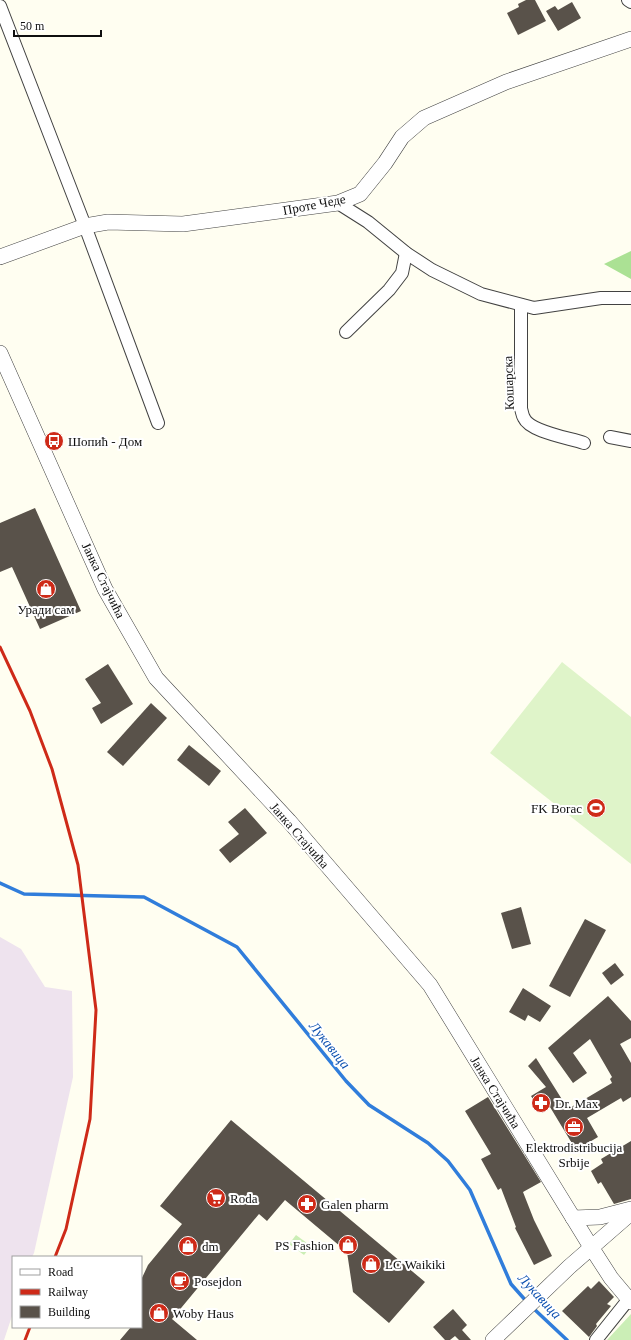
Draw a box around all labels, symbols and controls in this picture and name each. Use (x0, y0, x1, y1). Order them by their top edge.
scale bar (14, 12, 101, 38)
text: 50 m (20, 19, 45, 33)
street label: Проте Чеде (282, 191, 347, 218)
street label: Кошарска (500, 355, 517, 410)
bus stop icon: Шопић - Дом (43, 430, 65, 452)
place label: Шопић - Дом (68, 434, 142, 449)
street label: Јанка Стајчића (79, 540, 128, 621)
shop icon: Уради сам (35, 578, 57, 600)
place label: Уради сам (17, 602, 75, 617)
sports icon: FK Borac (585, 797, 607, 819)
street label: Јанка Стајчића (267, 799, 332, 872)
place label: FK Borac (531, 801, 582, 816)
water label: Лукавица (305, 1018, 353, 1072)
street label: Јанка Стајчића (467, 1053, 524, 1131)
pharmacy icon: Dr. Max (530, 1092, 552, 1114)
place label: Dr. Max (555, 1096, 599, 1111)
office icon: Elektrodistribucija Srbije (563, 1116, 585, 1138)
place label: Elektrodistribucija Srbije (526, 1140, 623, 1170)
supermarket icon: Roda (205, 1187, 227, 1209)
place label: Roda (230, 1191, 258, 1206)
pharmacy icon: Galen pharm (296, 1193, 318, 1215)
place label: Galen pharm (321, 1197, 389, 1212)
shop icon: PS Fashion (337, 1234, 359, 1256)
shop icon: dm (177, 1235, 199, 1257)
place label: PS Fashion (275, 1238, 334, 1253)
place label: dm (202, 1239, 219, 1254)
shop icon: LC Waikiki (360, 1253, 382, 1275)
legend (12, 1256, 142, 1328)
place label: LC Waikiki (385, 1257, 446, 1272)
text: Road (48, 1265, 73, 1279)
cafe icon: Posejdon (169, 1270, 191, 1292)
water label: Лукавица (514, 1270, 564, 1322)
place label: Posejdon (194, 1274, 242, 1289)
text: Railway (48, 1285, 88, 1299)
shop icon: Woby Haus (148, 1302, 170, 1324)
text: Building (48, 1305, 90, 1319)
place label: Woby Haus (173, 1306, 234, 1321)

